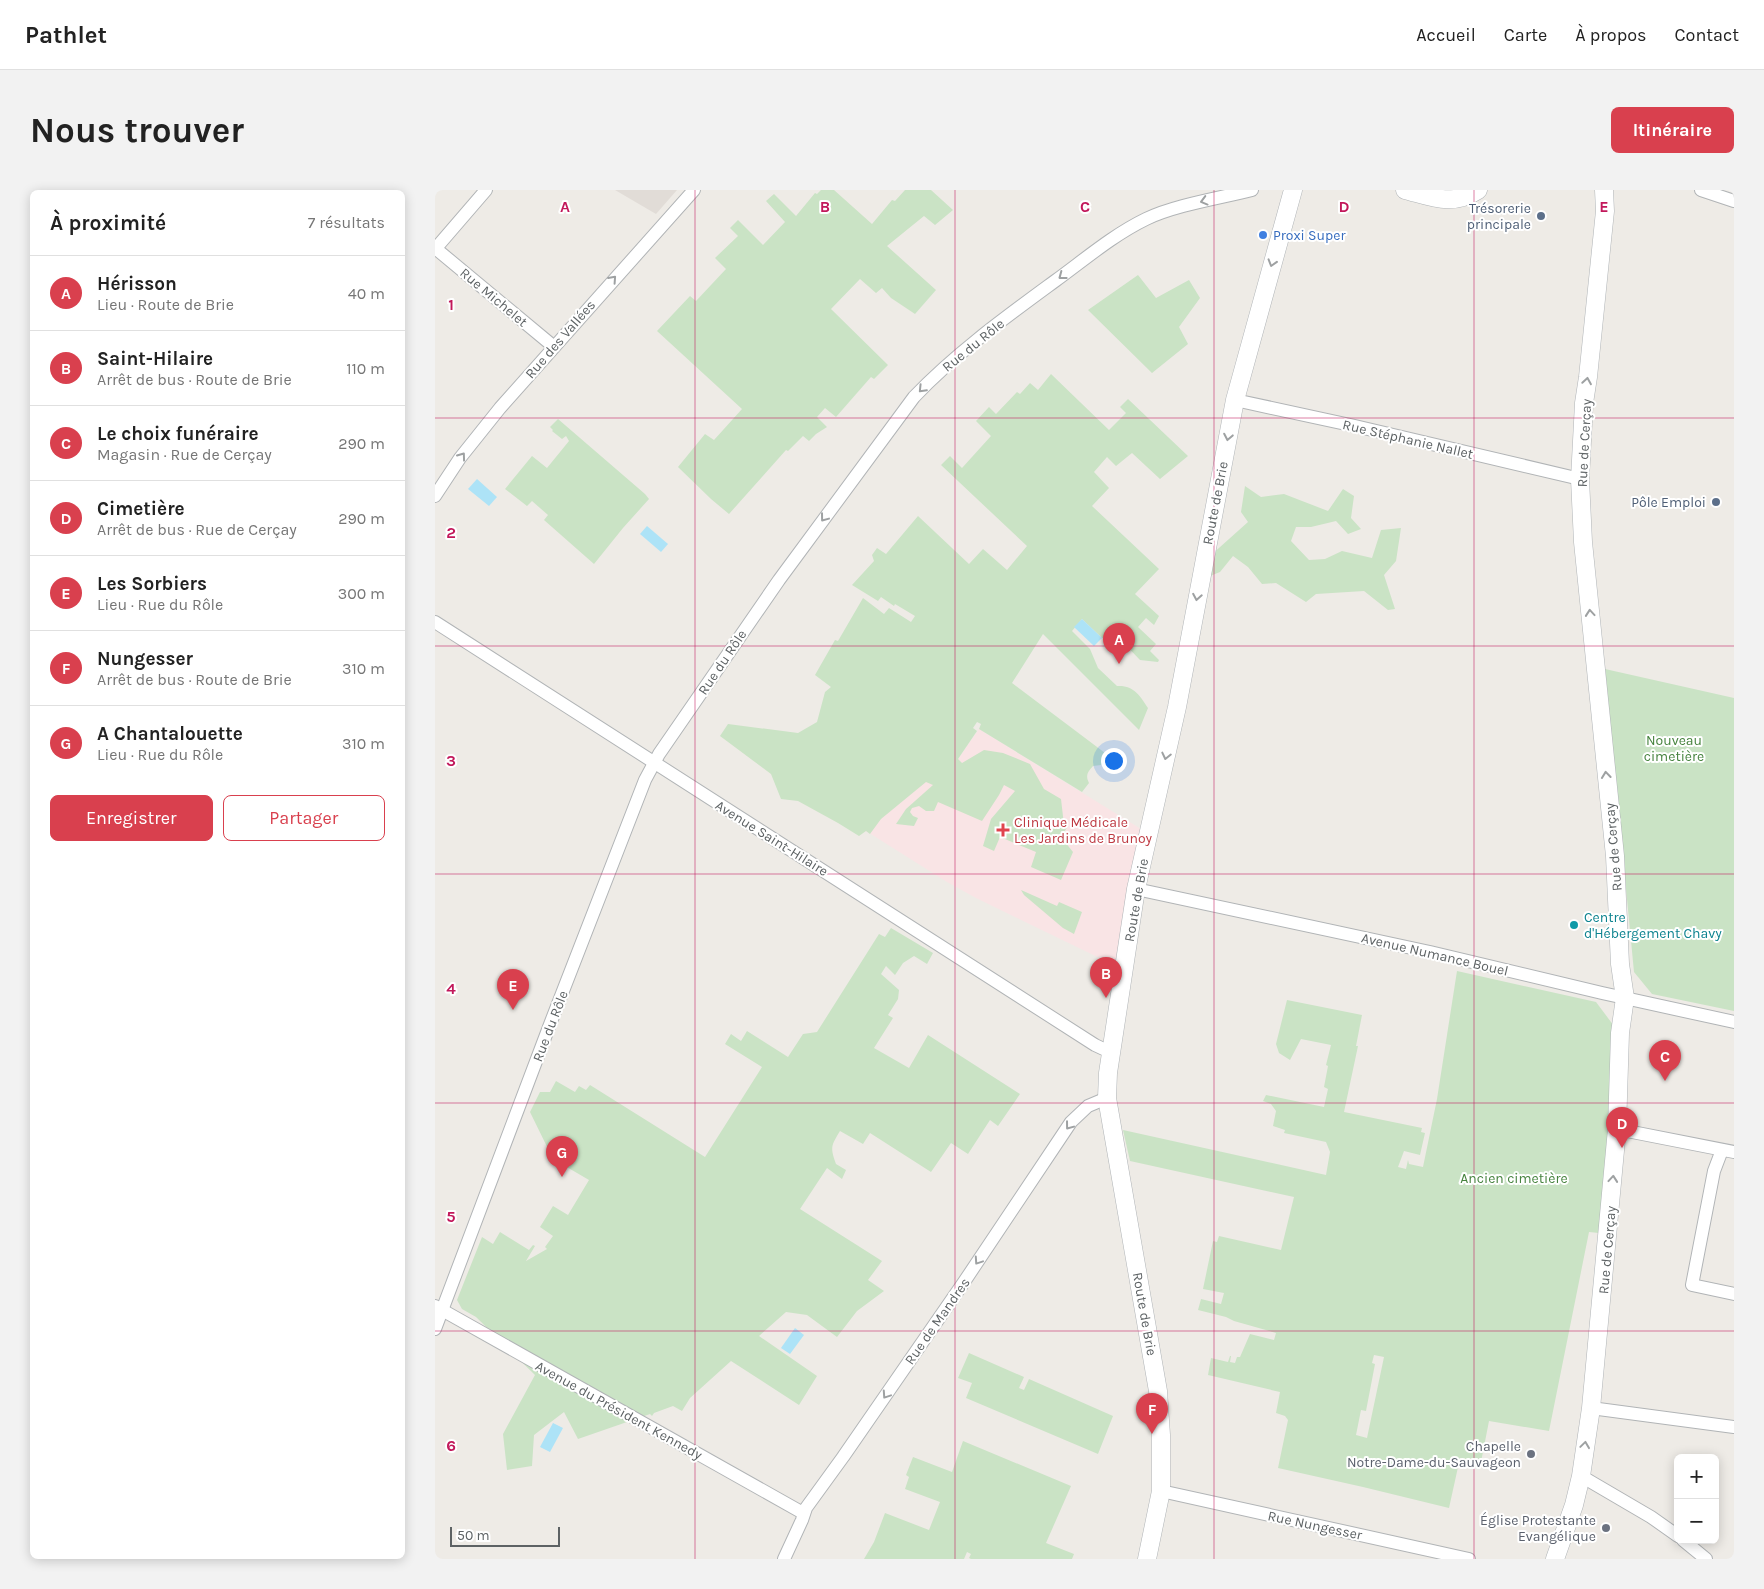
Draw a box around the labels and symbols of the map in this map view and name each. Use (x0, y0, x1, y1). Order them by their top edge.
one-way arrow (1201, 196, 1209, 206)
text: A (560, 197, 570, 216)
text: B (820, 197, 830, 216)
text: C (1080, 197, 1090, 216)
text: D (1339, 197, 1350, 216)
text: E (1599, 197, 1609, 216)
place label: Trésorerie principale (1467, 200, 1531, 233)
marker: Trésorerie principale (1535, 210, 1547, 222)
place label: Proxi Super (1273, 227, 1346, 244)
marker: Proxi Super (1257, 229, 1269, 241)
one-way arrow (1268, 258, 1278, 266)
street label: Rue Michelet (456, 264, 531, 331)
one-way arrow (1059, 270, 1068, 278)
one-way arrow (607, 276, 616, 285)
text: 1 (448, 295, 454, 314)
street label: Rue des Vallées (522, 297, 599, 382)
street label: Rue du Rôle (939, 315, 1008, 376)
one-way arrow (1582, 377, 1592, 386)
one-way arrow (919, 383, 928, 392)
street label: Rue de Cerçay (1574, 398, 1595, 488)
street label: Rue Stéphanie Nallet (1341, 416, 1475, 463)
one-way arrow (1223, 433, 1234, 442)
one-way arrow (456, 452, 465, 462)
street label: Route de Brie (1199, 460, 1232, 546)
place label: Pôle Emploi (1631, 494, 1706, 511)
marker: Pôle Emploi (1710, 496, 1722, 508)
one-way arrow (821, 512, 830, 522)
text: 2 (446, 523, 456, 542)
one-way arrow (1193, 592, 1203, 601)
one-way arrow (1585, 609, 1596, 617)
pin: A (1103, 623, 1135, 664)
street label: Rue du Rôle (694, 626, 750, 698)
park label: Nouveau cimetière (1644, 732, 1704, 765)
your location (1101, 748, 1127, 774)
text: 3 (446, 751, 456, 770)
one-way arrow (1161, 752, 1172, 761)
one-way arrow (1601, 770, 1612, 778)
street label: Avenue Saint-Hilaire (712, 797, 831, 880)
street label: Rue de Cerçay (1601, 802, 1626, 892)
place label: Clinique Médicale Les Jardins de Brunoy (1014, 814, 1153, 847)
marker: Clinique Médicale Les Jardins de Brunoy (996, 823, 1010, 837)
street label: Route de Brie (1121, 857, 1152, 943)
place label: Centre d'Hébergement Chavy (1584, 909, 1722, 942)
marker: Centre d'Hébergement Chavy (1568, 919, 1580, 931)
street label: Avenue Numance Bouel (1360, 929, 1510, 980)
pin: B (1090, 957, 1122, 998)
pin: E (497, 969, 529, 1010)
text: 4 (446, 979, 456, 998)
street label: Rue du Rôle (529, 988, 572, 1064)
pin: C (1649, 1040, 1681, 1081)
pin: D (1606, 1107, 1638, 1148)
one-way arrow (1067, 1120, 1075, 1129)
pin: G (546, 1136, 578, 1177)
park label: Ancien cimetière (1460, 1170, 1568, 1187)
one-way arrow (1607, 1174, 1618, 1182)
street label: Rue de Cerçay (1595, 1205, 1620, 1295)
text: 5 (446, 1207, 456, 1226)
one-way arrow (975, 1255, 984, 1264)
street label: Route de Brie (1129, 1271, 1160, 1357)
street label: Rue de Mandres (901, 1275, 974, 1368)
street label: Avenue du Président Kennedy (532, 1357, 706, 1464)
one-way arrow (883, 1389, 892, 1398)
pin: F (1136, 1393, 1168, 1434)
text: 6 (446, 1436, 456, 1455)
place label: Chapelle Notre-Dame-du-Sauvageon (1347, 1438, 1521, 1471)
one-way arrow (1580, 1440, 1590, 1449)
marker: Chapelle Notre-Dame-du-Sauvageon (1525, 1448, 1537, 1460)
street label: Rue Nungesser (1266, 1507, 1365, 1544)
place label: Église Protestante Evangélique (1480, 1511, 1596, 1545)
marker: Église Protestante Evangélique (1600, 1522, 1612, 1534)
scale bar (450, 1524, 560, 1547)

